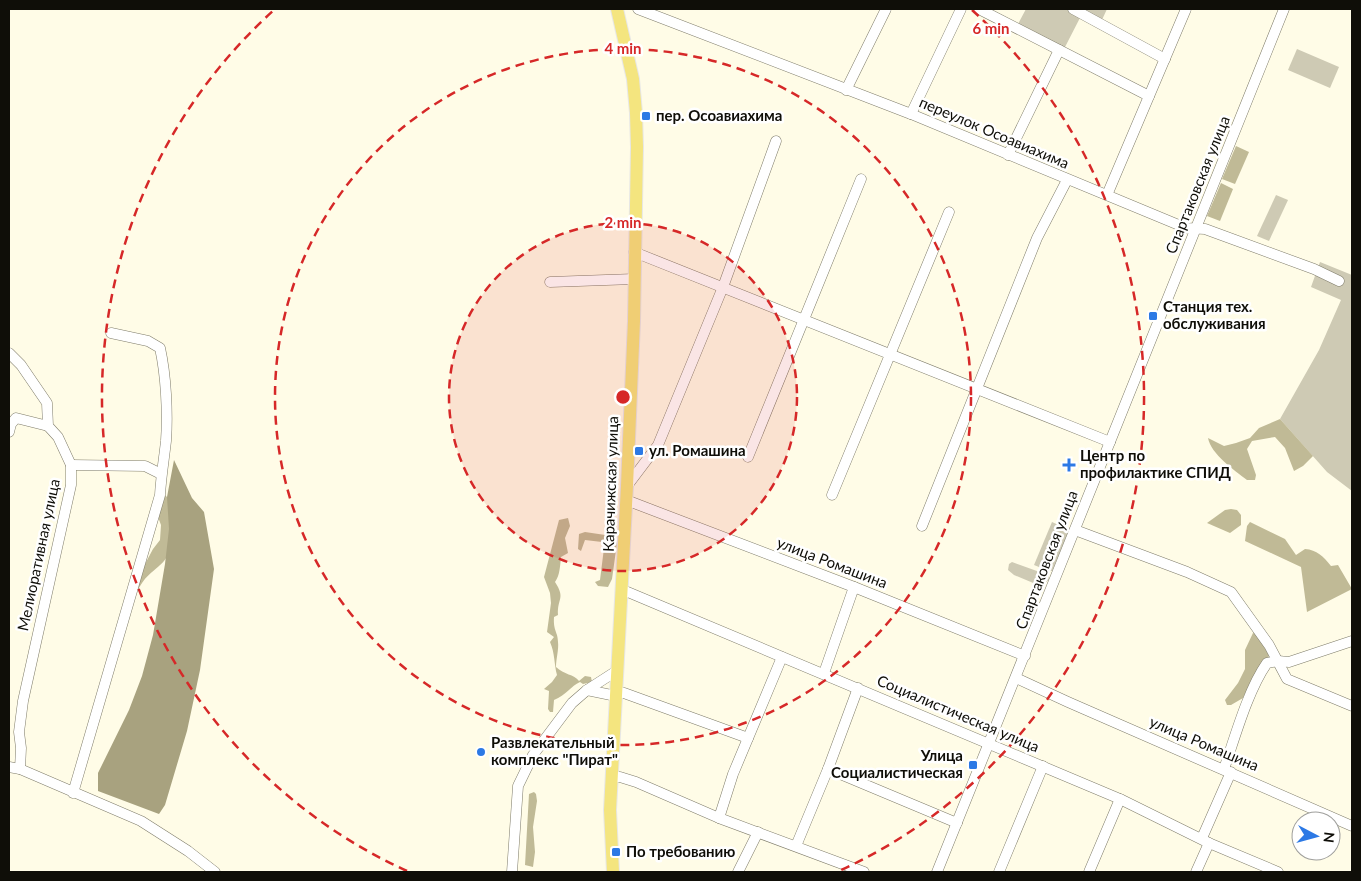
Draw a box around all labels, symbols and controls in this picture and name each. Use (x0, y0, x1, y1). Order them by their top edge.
text: 6 min (972, 19, 1010, 37)
text: 4 min (604, 39, 642, 57)
street label: переулок Осоавиахима (917, 92, 1072, 172)
place label: пер. Осоавиахима (656, 106, 782, 124)
marker: пер. Осоавиахима (640, 110, 652, 122)
street label: Спартаковская улица (1161, 113, 1233, 256)
text: 2 min (604, 213, 642, 231)
place label: Станция тех. обслуживания (1163, 297, 1266, 332)
marker: Станция тех. обслуживания (1147, 310, 1159, 322)
centre of rings (614, 388, 632, 406)
street label: Карачижская улица (599, 416, 621, 552)
place label: ул. Ромашина (649, 441, 746, 459)
marker: ул. Ромашина (633, 445, 645, 457)
place label: Центр по профилактике СПИД (1080, 446, 1231, 481)
marker: Центр по профилактике СПИД (1062, 458, 1076, 472)
street label: Мелиоративная улица (13, 477, 63, 632)
street label: Спартаковская улица (1011, 488, 1081, 631)
street label: улица Ромашина (775, 533, 890, 591)
street label: Социалистическая улица (875, 671, 1042, 755)
street label: улица Ромашина (1147, 712, 1262, 774)
place label: Развлекательный комплекс "Пират" (491, 733, 618, 768)
marker: Развлекательный комплекс "Пират" (475, 746, 487, 758)
place label: Улица Социалистическая (831, 746, 963, 781)
marker: Улица Социалистическая (967, 759, 979, 771)
north arrow (1291, 811, 1341, 861)
text: N (1320, 831, 1338, 844)
place label: По требованию (626, 842, 735, 860)
marker: По требованию (610, 846, 622, 858)

